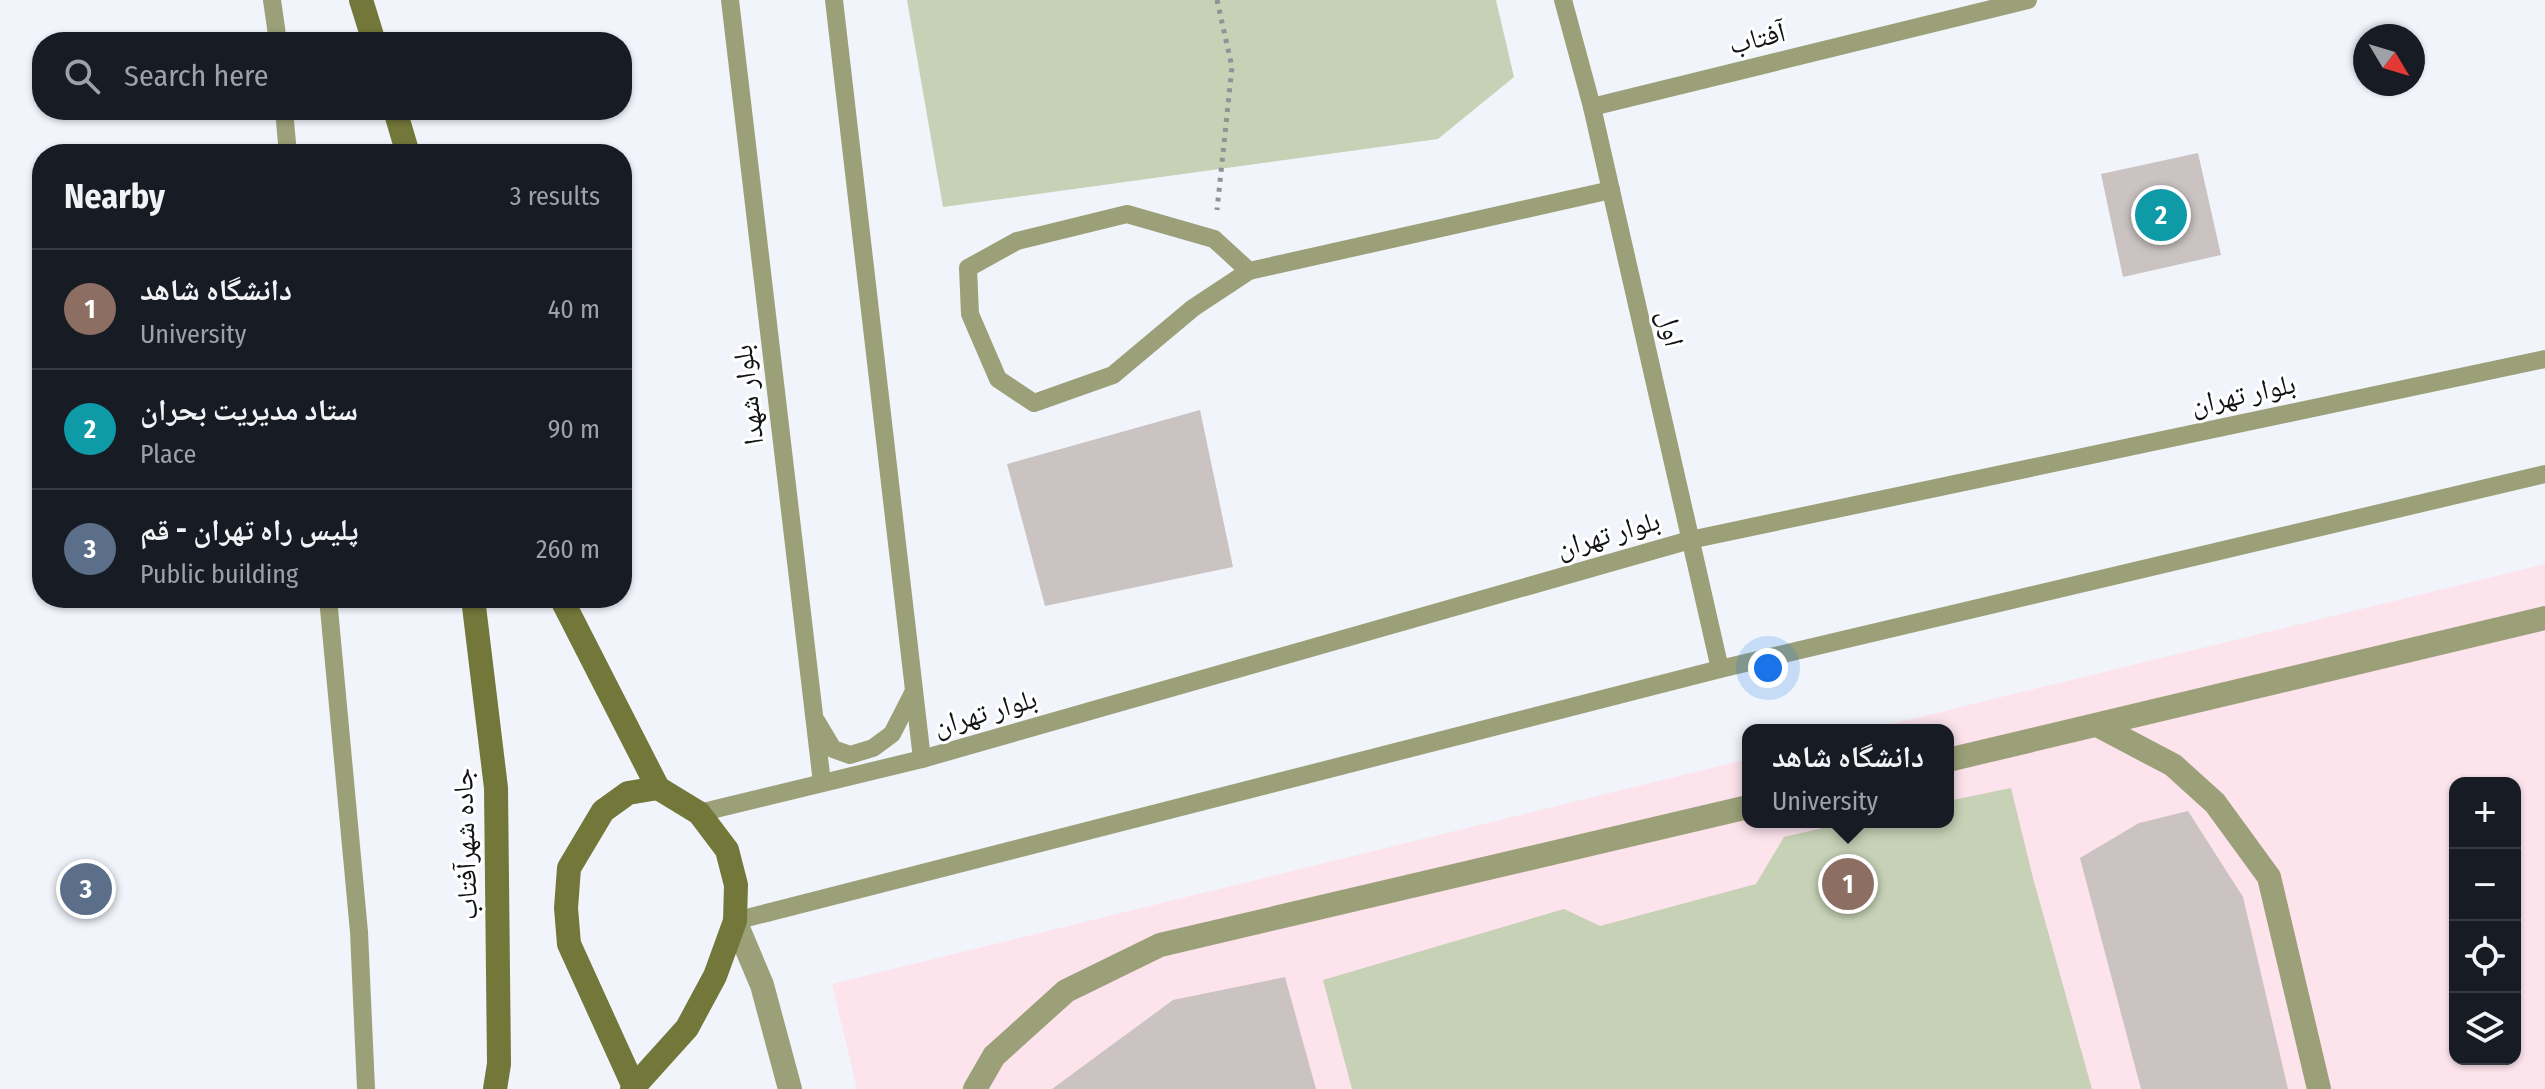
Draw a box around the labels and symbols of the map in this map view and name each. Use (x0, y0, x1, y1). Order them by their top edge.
street label: آفتاب (1725, 15, 1790, 61)
north arrow (2353, 24, 2425, 96)
pin: 2 (2135, 185, 2187, 245)
street label: اول (1651, 307, 1691, 349)
street label: بلوار شهدا (725, 343, 771, 447)
street label: بلوار تهران (2188, 367, 2298, 421)
street label: بلوار تهران (1552, 503, 1664, 565)
your location (1748, 648, 1788, 688)
street label: بلوار تهران (929, 681, 1041, 743)
street label: جاده شهرآفتاب (446, 767, 484, 921)
pin: 1 (1822, 854, 1874, 914)
pin: 3 (60, 859, 112, 919)

